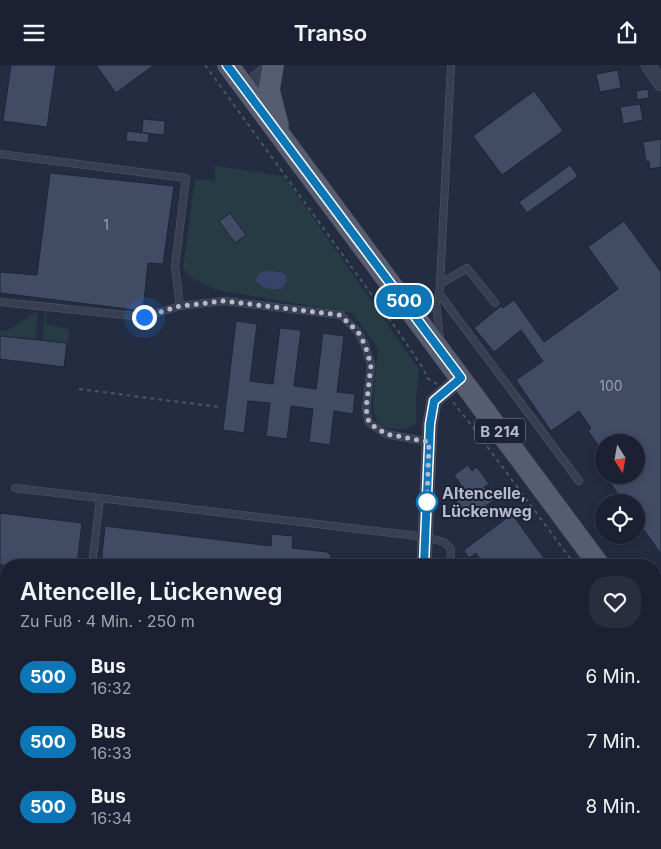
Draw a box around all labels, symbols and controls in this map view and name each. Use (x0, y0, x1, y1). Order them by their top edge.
icon: menu (20, 19, 48, 47)
icon: share (613, 19, 641, 47)
text: Transo (294, 20, 367, 46)
house number: 1 (103, 216, 109, 233)
line badge: 500 (375, 285, 433, 317)
text: 500 (386, 290, 422, 311)
your location (132, 305, 157, 330)
house number: 100 (599, 377, 623, 394)
road number: B 214 (475, 419, 525, 443)
north arrow (595, 434, 645, 484)
map controls (595, 434, 645, 544)
place label: Altencelle, Lückenweg (442, 483, 532, 521)
marker: Altencelle, Lückenweg (416, 491, 438, 513)
button: locate (595, 494, 645, 544)
button: heart (589, 576, 641, 628)
text: Altencelle, Lückenweg (20, 577, 283, 606)
text: Zu Fuß · 4 Min. · 250 m (20, 611, 195, 631)
text: Bus (91, 655, 126, 678)
text: 6 Min. (585, 665, 641, 688)
text: 500 (30, 666, 66, 687)
text: 16:32 (91, 678, 131, 698)
text: Bus (91, 720, 126, 743)
text: 7 Min. (586, 730, 641, 753)
text: 500 (30, 731, 66, 752)
text: 16:33 (91, 743, 132, 763)
text: Bus (91, 785, 126, 808)
text: 8 Min. (585, 795, 641, 818)
text: 500 (30, 796, 66, 817)
text: 16:34 (91, 808, 132, 828)

